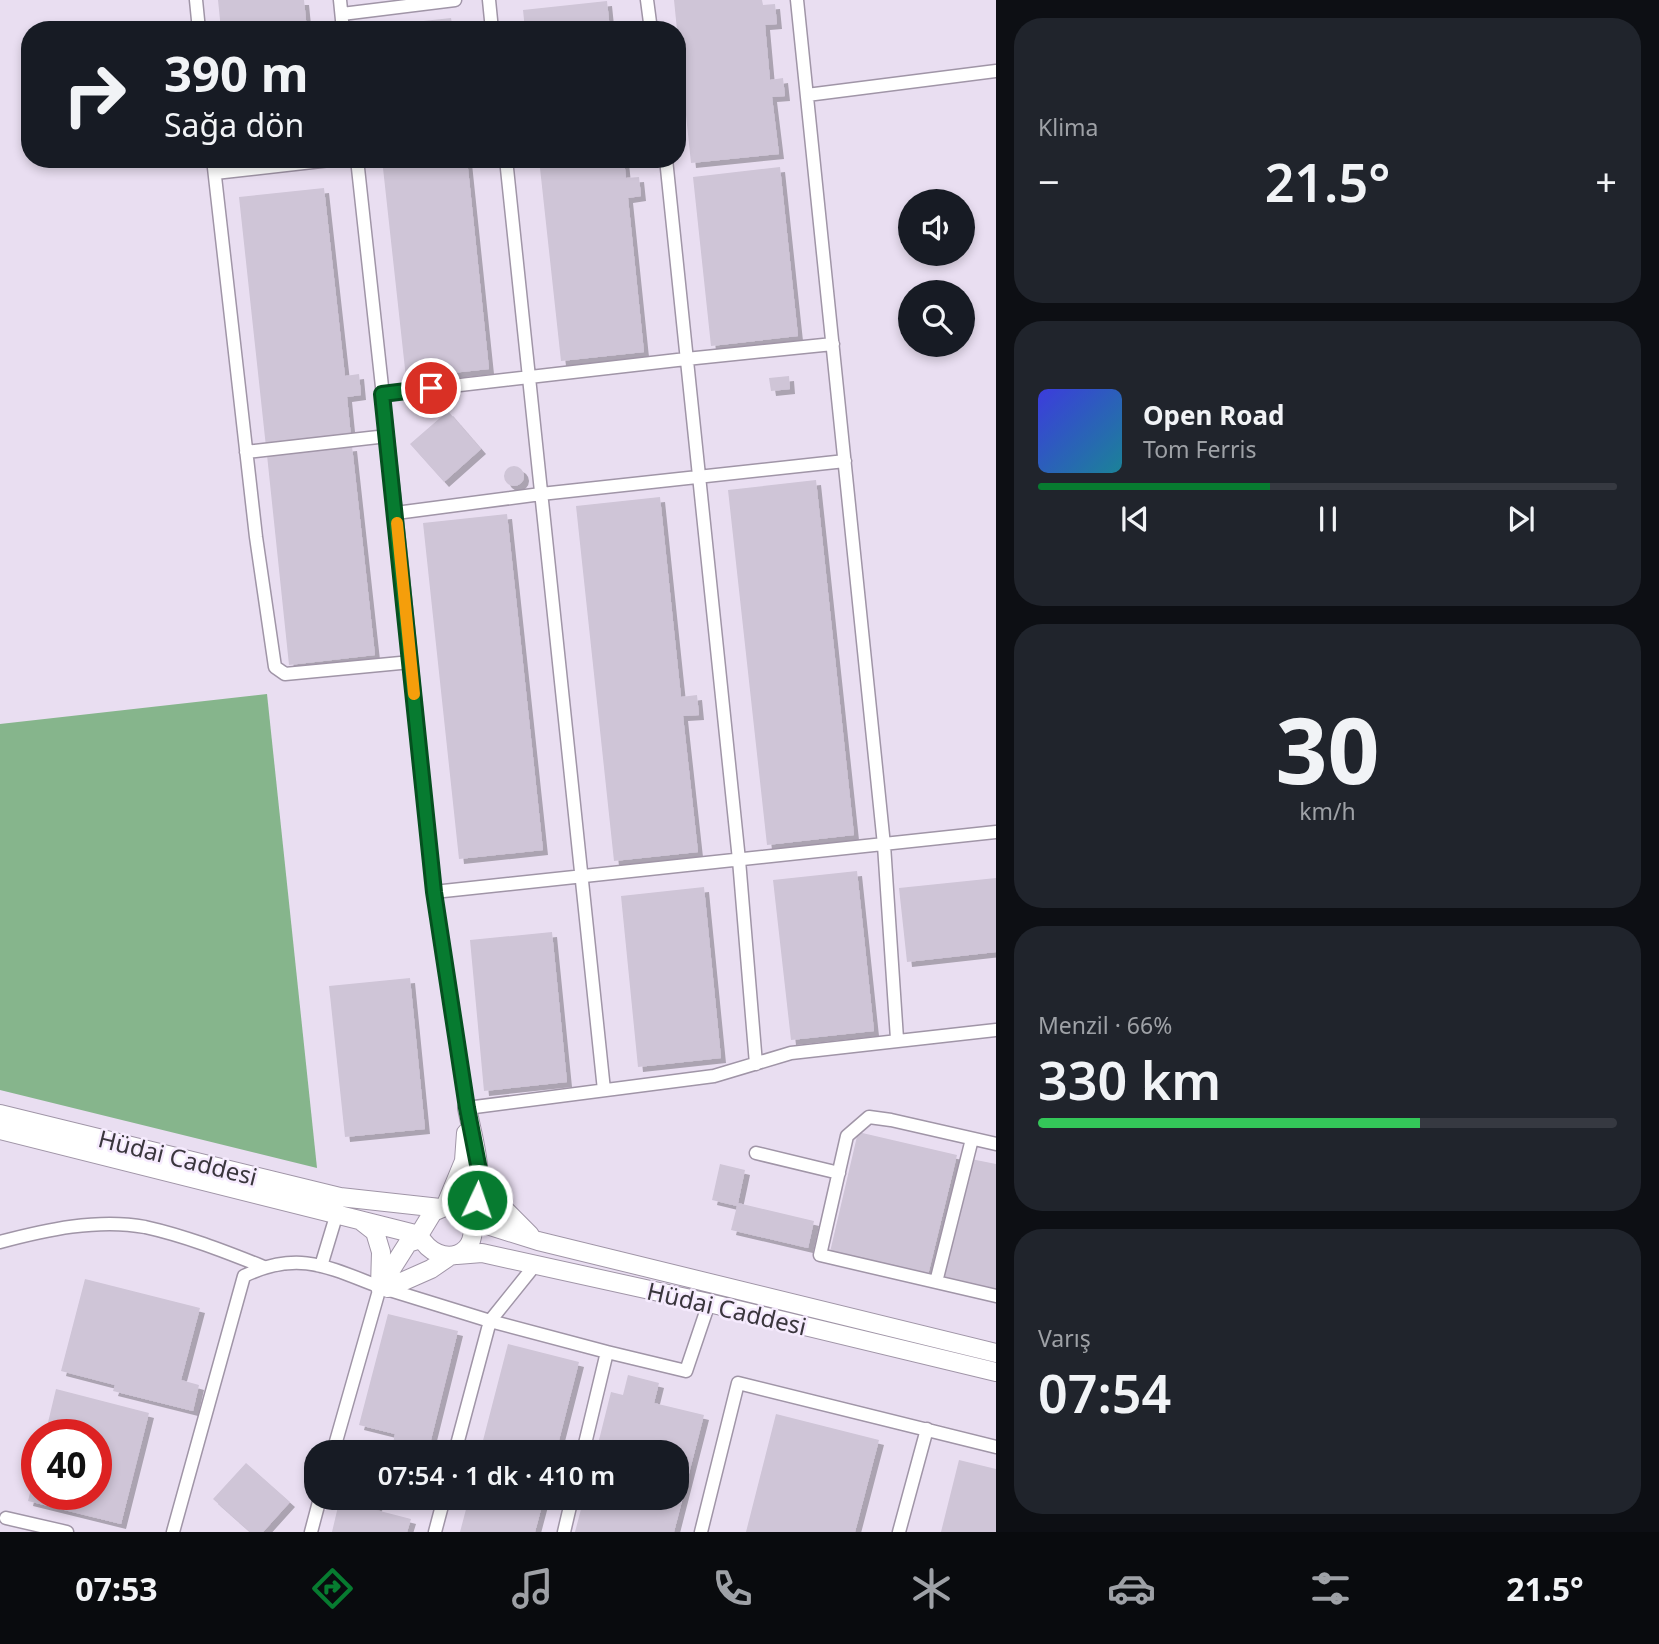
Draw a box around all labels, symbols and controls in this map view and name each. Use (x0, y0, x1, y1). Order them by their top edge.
text: 390 m (164, 40, 309, 106)
icon: right (49, 49, 140, 140)
text: Sağa dön (164, 103, 304, 146)
text: Klima (1038, 111, 1099, 143)
text: 21.5° (1265, 146, 1390, 217)
text: − (1038, 155, 1060, 207)
text: + (1595, 155, 1617, 207)
map controls (898, 189, 975, 357)
button: sound (898, 189, 975, 266)
button: search (898, 280, 975, 357)
pin (401, 358, 461, 418)
icon: arrive (412, 369, 450, 407)
text: Open Road (1143, 397, 1285, 433)
text: Tom Ferris (1143, 433, 1256, 465)
icon: previous (1116, 500, 1154, 538)
icon: pause (1309, 500, 1347, 538)
icon: next (1502, 500, 1540, 538)
text: 30 (1275, 687, 1380, 811)
text: km/h (1299, 795, 1356, 827)
text: Menzil · 66% (1038, 1009, 1172, 1041)
text: 330 km (1038, 1044, 1221, 1115)
street label: Hüdai Caddesi (95, 1121, 261, 1193)
position arrow (440, 1163, 514, 1237)
street label: Hüdai Caddesi (644, 1274, 810, 1342)
text: Varış (1038, 1322, 1091, 1354)
text: 07:54 (1038, 1357, 1171, 1428)
speed limit sign: 40 (21, 1419, 112, 1510)
text: 07:54 · 1 dk · 410 m (378, 1457, 615, 1493)
icon: directions (308, 1564, 357, 1613)
icon: music (508, 1564, 557, 1613)
icon: phone (708, 1564, 757, 1613)
icon: climate (907, 1564, 956, 1613)
icon: car (1107, 1564, 1156, 1613)
icon: filters (1306, 1564, 1355, 1613)
text: 07:53 (75, 1567, 158, 1610)
text: 21.5° (1506, 1567, 1584, 1610)

